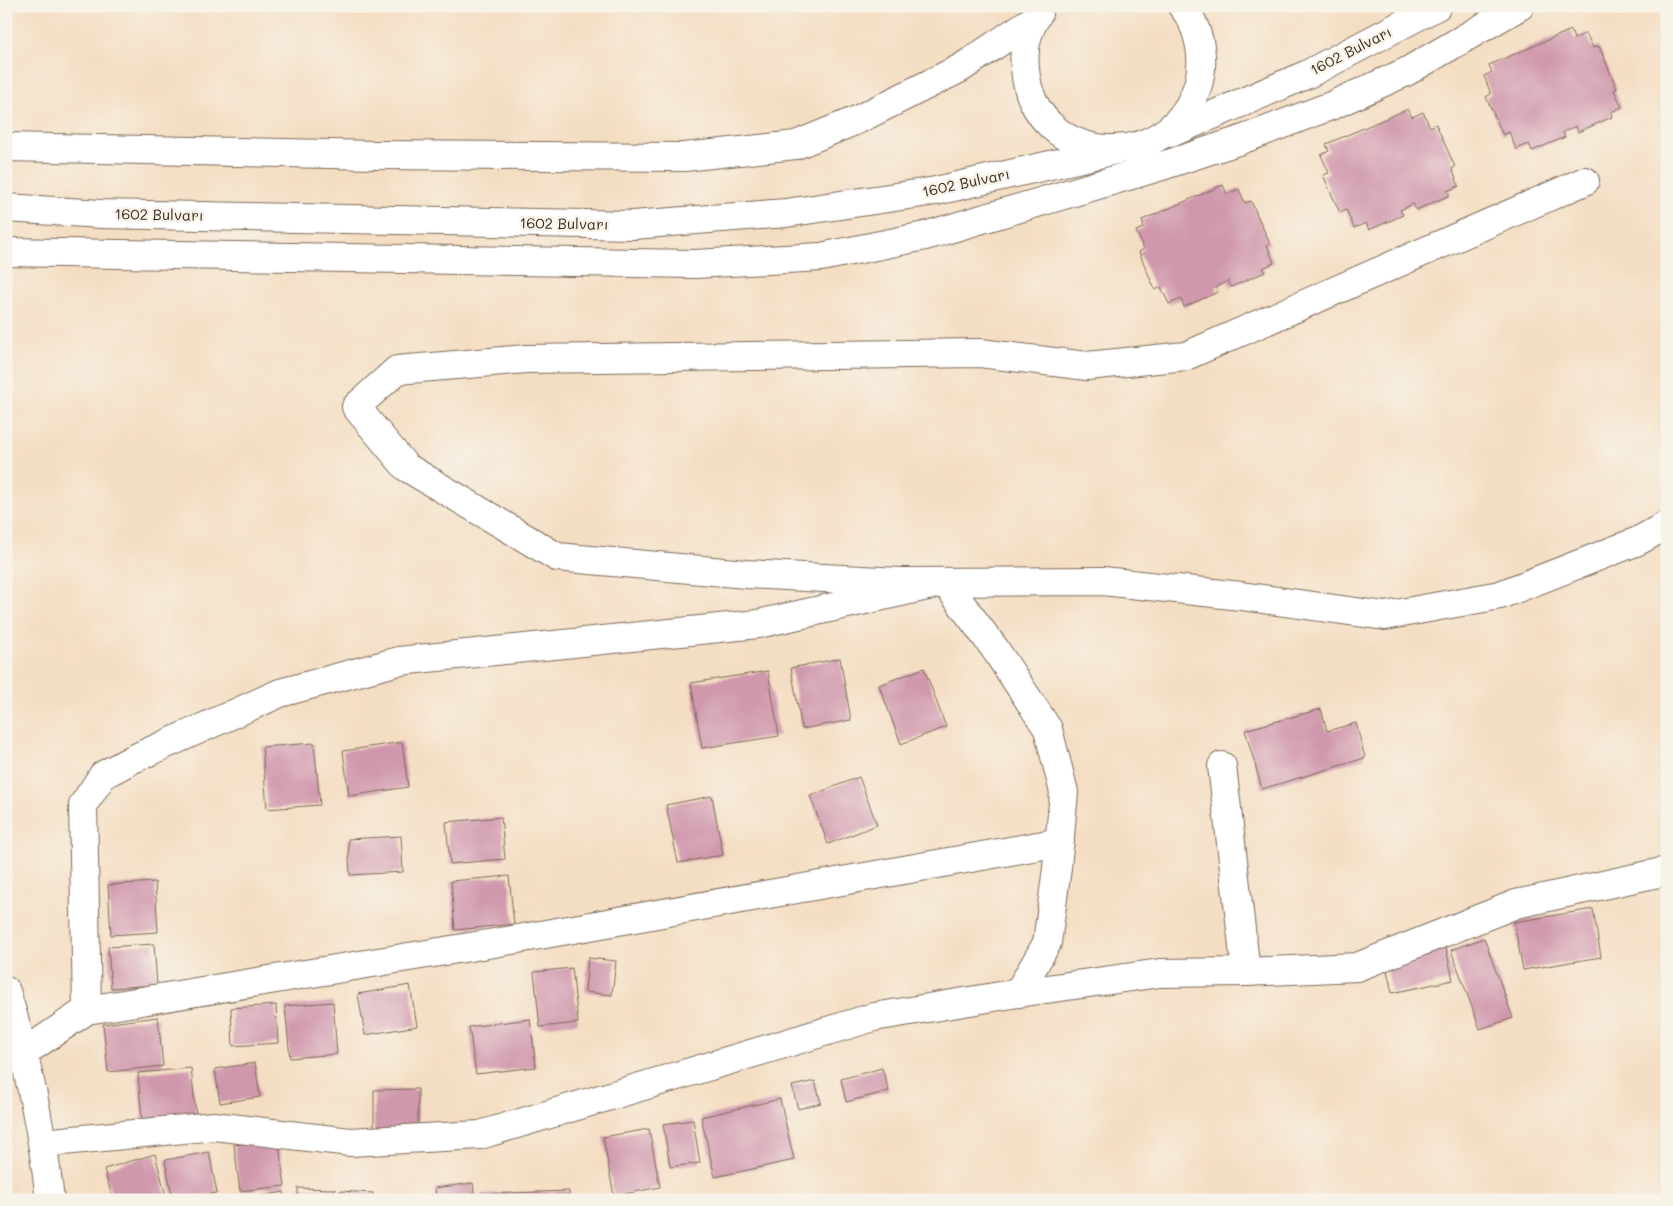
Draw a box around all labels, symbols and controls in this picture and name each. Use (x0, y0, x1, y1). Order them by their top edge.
street label: 1602 Bulvarı (1306, 21, 1395, 79)
street label: 1602 Bulvarı (920, 163, 1011, 201)
street label: 1602 Bulvarı (114, 203, 204, 225)
street label: 1602 Bulvarı (519, 212, 609, 234)

